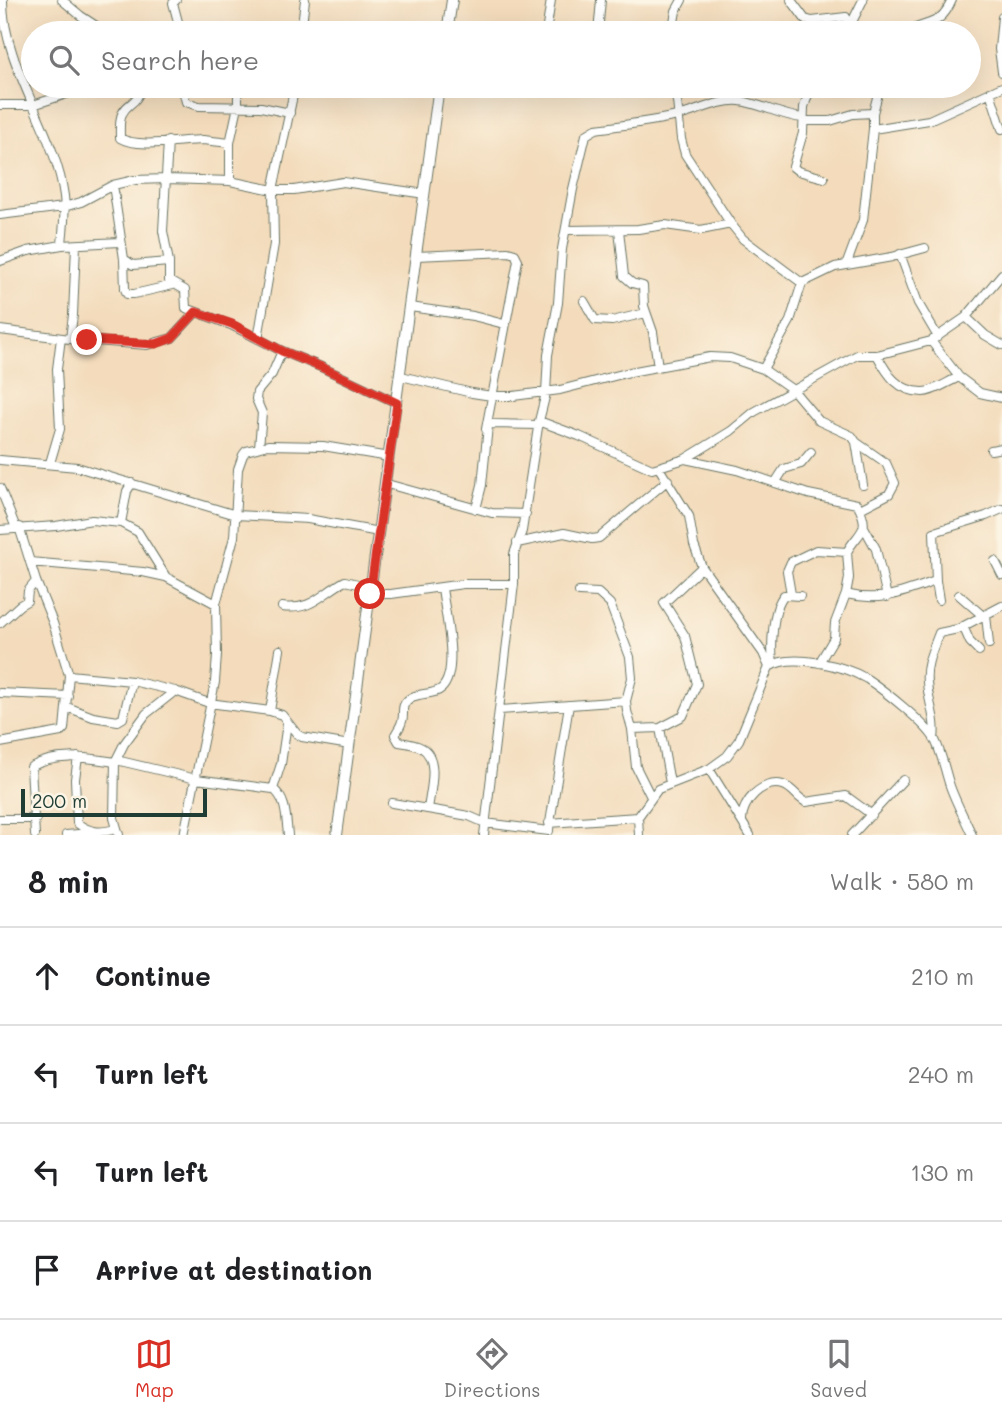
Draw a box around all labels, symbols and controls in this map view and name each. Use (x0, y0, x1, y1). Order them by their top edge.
search box (21, 21, 981, 98)
icon: search (45, 41, 83, 79)
text: Search here (101, 43, 259, 77)
route end (71, 324, 102, 355)
route start (354, 578, 385, 609)
scale bar (21, 786, 206, 818)
text: 200 m (32, 788, 87, 813)
text: 8 min (28, 861, 109, 901)
text: Walk · 580 m (830, 866, 974, 896)
icon: ahead (28, 957, 66, 995)
text: Continue (95, 959, 211, 993)
text: 210 m (911, 961, 974, 991)
icon: left (28, 1055, 66, 1093)
text: Turn left (95, 1057, 208, 1091)
text: 240 m (908, 1059, 974, 1089)
icon: left (28, 1153, 66, 1191)
text: Turn left (95, 1155, 208, 1189)
text: 130 m (910, 1157, 974, 1187)
icon: arrive (28, 1251, 66, 1289)
text: Arrive at destination (95, 1253, 372, 1287)
tab: Map (135, 1335, 174, 1402)
tab: Directions (444, 1335, 540, 1402)
tab: Saved (811, 1335, 867, 1402)

